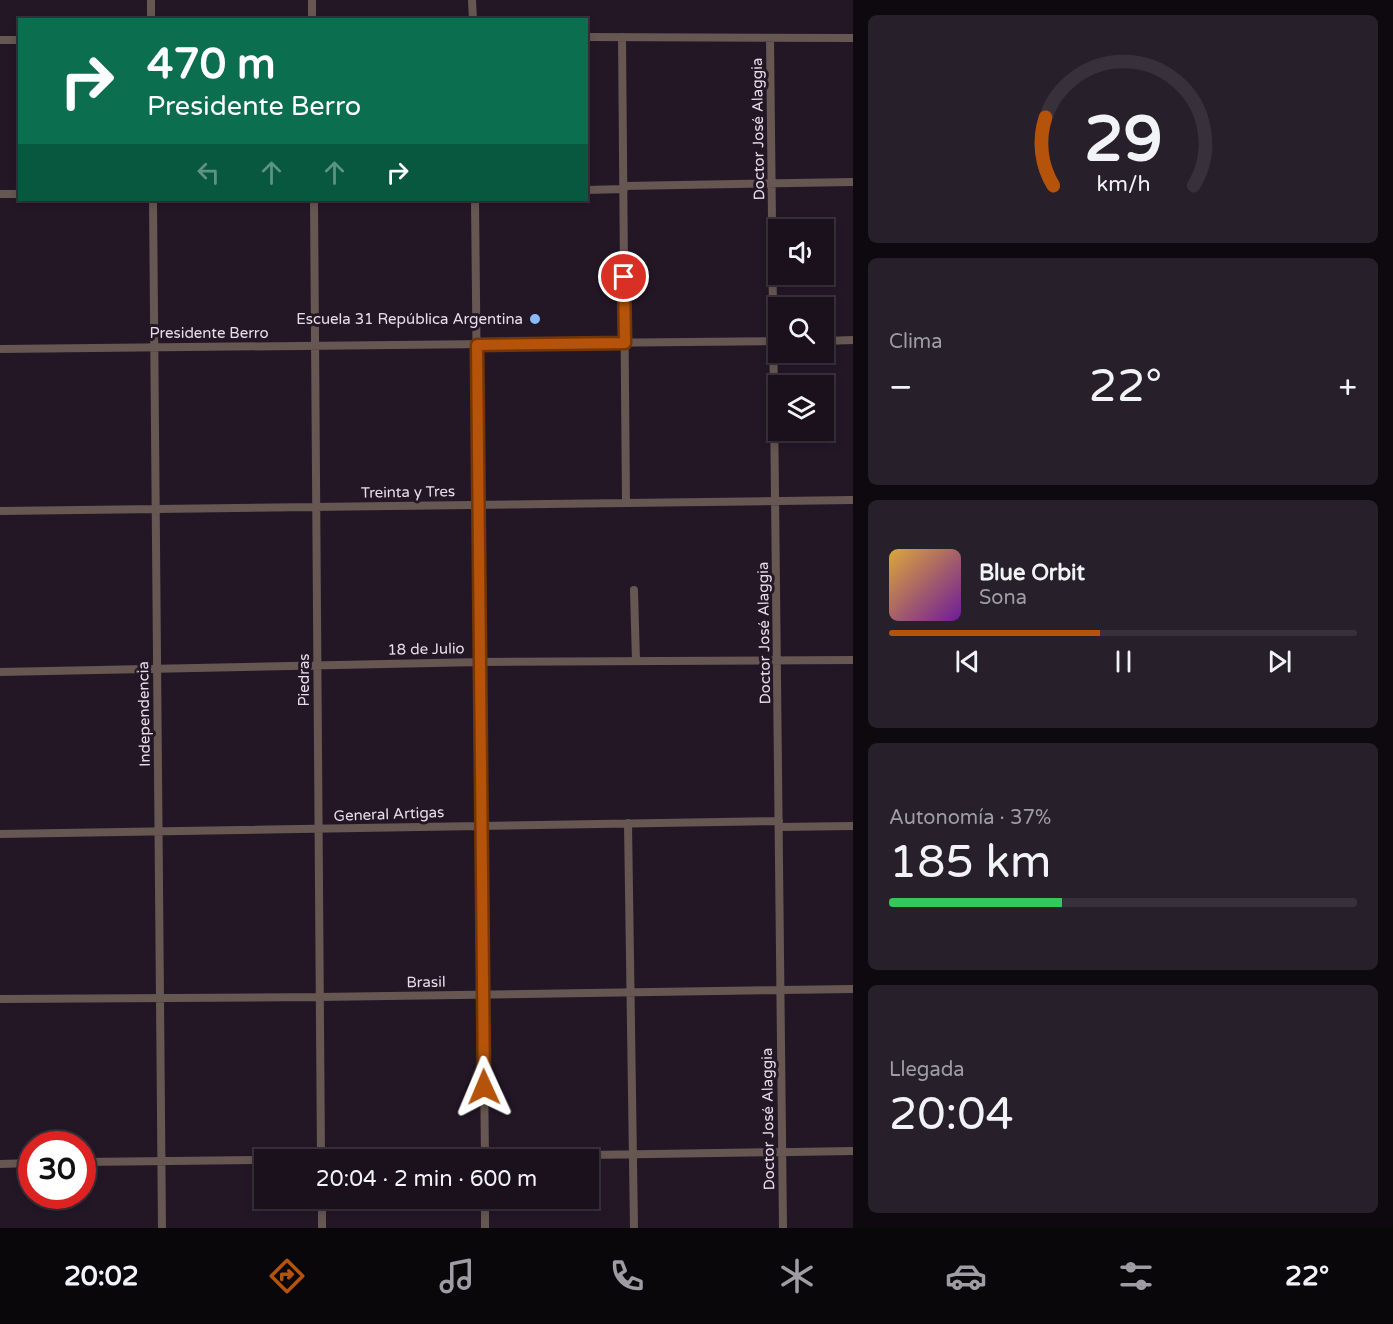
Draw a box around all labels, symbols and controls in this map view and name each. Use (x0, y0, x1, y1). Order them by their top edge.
text: 470 m (147, 39, 276, 90)
icon: right (48, 42, 126, 120)
street label: Doctor José Alaggia (748, 58, 768, 200)
text: Presidente Berro (147, 90, 361, 123)
text: 29 (1084, 103, 1162, 178)
icon: left (192, 156, 225, 189)
icon: ahead (255, 156, 288, 189)
icon: ahead (318, 156, 351, 189)
icon: right (381, 156, 414, 189)
text: km/h (1096, 171, 1150, 197)
map controls (768, 219, 834, 441)
button: sound (768, 219, 834, 285)
pin (598, 251, 649, 302)
icon: arrive (607, 260, 640, 293)
button: search (768, 297, 834, 363)
place label: Escuela 31 República Argentina (296, 310, 523, 328)
marker: Escuela 31 República Argentina (528, 312, 542, 326)
street label: Presidente Berro (149, 324, 269, 342)
text: Clima (889, 330, 942, 354)
text: 22° (1089, 360, 1162, 414)
text: − (889, 368, 913, 407)
text: + (1338, 368, 1357, 407)
button: layers (768, 375, 834, 441)
street label: Treinta y Tres (361, 482, 455, 502)
text: Blue Orbit (979, 560, 1085, 586)
street label: Doctor José Alaggia (754, 562, 774, 704)
text: Sona (979, 586, 1027, 610)
street label: 18 de Julio (387, 639, 465, 659)
icon: previous (951, 645, 984, 678)
icon: pause (1107, 645, 1140, 678)
icon: next (1263, 645, 1296, 678)
street label: Piedras (295, 653, 313, 707)
street label: Independencia (134, 661, 154, 767)
street label: General Artigas (333, 803, 445, 825)
text: Autonomía · 37% (889, 806, 1051, 830)
text: 185 km (889, 836, 1051, 890)
street label: Brasil (406, 973, 446, 991)
street label: Doctor José Alaggia (758, 1048, 778, 1190)
position arrow (452, 1055, 516, 1119)
text: Llegada (889, 1058, 965, 1082)
text: 20:04 (889, 1088, 1014, 1142)
speed limit sign: 30 (18, 1131, 96, 1209)
text: 20:04 · 2 min · 600 m (316, 1166, 537, 1192)
icon: directions (266, 1255, 308, 1297)
icon: music (436, 1255, 478, 1297)
icon: phone (606, 1255, 648, 1297)
icon: climate (776, 1255, 818, 1297)
icon: car (945, 1255, 987, 1297)
icon: filters (1115, 1255, 1157, 1297)
text: 20:02 (64, 1260, 139, 1293)
text: 22° (1285, 1260, 1329, 1293)

